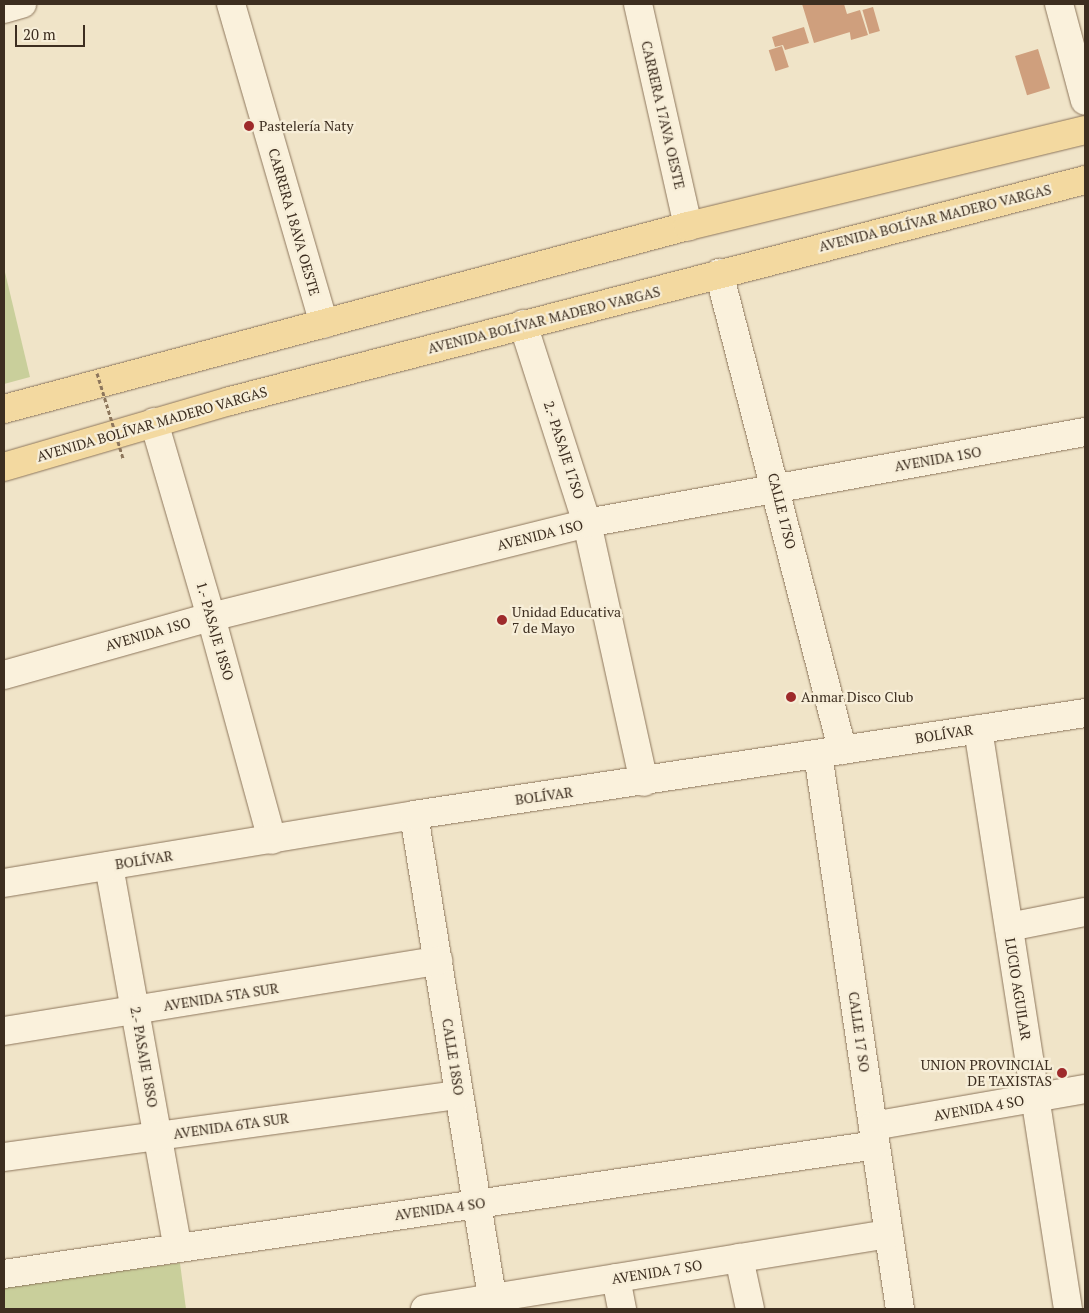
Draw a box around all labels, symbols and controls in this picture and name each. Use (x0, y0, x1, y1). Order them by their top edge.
scale bar (18, 15, 88, 47)
text: 20 m (23, 24, 56, 44)
street label: CARRERA 17AVA OESTE (638, 39, 688, 191)
place label: Pastelería Naty (259, 118, 354, 134)
marker: Pastelería Naty (243, 120, 255, 132)
street label: CARRERA 18AVA OESTE (265, 146, 323, 298)
street label: AVENIDA BOLÍVAR MADERO VARGAS (817, 181, 1053, 255)
street label: AVENIDA BOLÍVAR MADERO VARGAS (426, 283, 662, 357)
street label: AVENIDA BOLÍVAR MADERO VARGAS (35, 383, 269, 465)
street label: 2.- PASAJE 17SO (540, 399, 588, 501)
street label: AVENIDA 1SO (893, 443, 983, 475)
street label: CALLE 17SO (764, 471, 800, 551)
street label: AVENIDA 1SO (495, 516, 585, 554)
street label: 1.- PASAJE 18SO (193, 579, 237, 683)
place label: Unidad Educativa 7 de Mayo (512, 604, 621, 636)
street label: AVENIDA 1SO (103, 614, 193, 654)
marker: Unidad Educativa 7 de Mayo (496, 614, 508, 626)
place label: Anmar Disco Club (801, 689, 913, 705)
marker: Anmar Disco Club (785, 691, 797, 703)
street label: BOLÍVAR (914, 721, 974, 747)
street label: BOLÍVAR (514, 784, 574, 808)
street label: BOLÍVAR (114, 847, 174, 873)
street label: LUCIO AGUILAR (1002, 936, 1034, 1042)
street label: AVENIDA 5TA SUR (162, 980, 280, 1014)
street label: CALLE 17 SO (845, 991, 873, 1073)
street label: 2.- PASAJE 18SO (127, 1005, 161, 1109)
street label: CALLE 18SO (439, 1017, 467, 1097)
place label: UNION PROVINCIAL DE TAXISTAS (921, 1057, 1052, 1090)
marker: UNION PROVINCIAL DE TAXISTAS (1056, 1067, 1068, 1079)
street label: AVENIDA 4 SO (932, 1092, 1026, 1124)
street label: AVENIDA 6TA SUR (172, 1110, 290, 1142)
street label: AVENIDA 4 SO (393, 1194, 487, 1224)
street label: AVENIDA 7 SO (610, 1257, 704, 1287)

